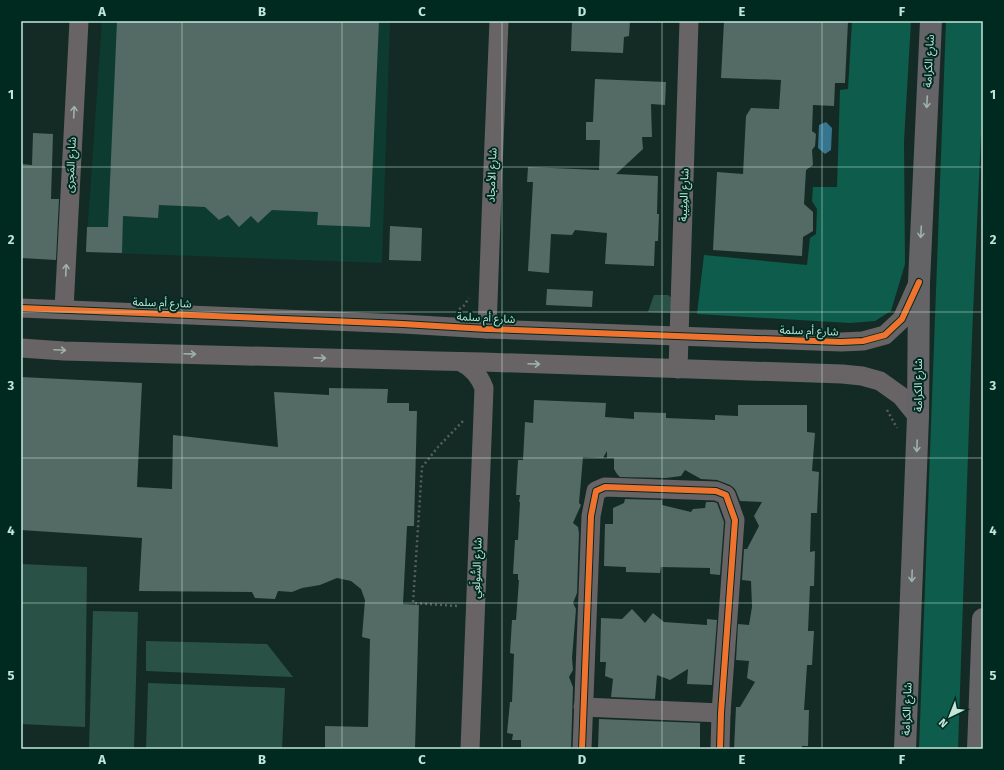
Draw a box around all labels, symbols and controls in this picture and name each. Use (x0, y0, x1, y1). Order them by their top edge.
text: A (97, 4, 106, 19)
text: B (258, 4, 266, 19)
text: C (418, 4, 426, 19)
text: D (578, 4, 587, 19)
text: E (739, 4, 746, 19)
text: F (899, 4, 906, 19)
street label: شارع الكرامة (921, 34, 938, 88)
text: 1 (8, 87, 14, 102)
text: 1 (990, 87, 996, 102)
one-way arrow (923, 95, 931, 108)
one-way arrow (70, 106, 78, 119)
street label: شارع المَجرى (63, 136, 80, 193)
street label: شارع الأمجاد (485, 147, 500, 203)
street label: شارع المِثِيبة (677, 168, 692, 222)
one-way arrow (917, 225, 925, 238)
text: 2 (8, 232, 15, 247)
text: 2 (990, 232, 997, 247)
one-way arrow (62, 264, 70, 277)
street label: شارع أم سلمة (132, 295, 192, 312)
street label: شارع أم سلمة (456, 310, 516, 327)
street label: شارع أم سلمة (779, 323, 839, 340)
one-way arrow (53, 347, 66, 354)
one-way arrow (183, 350, 196, 358)
one-way arrow (313, 354, 326, 362)
street label: شارع الكرامة (912, 358, 926, 412)
one-way arrow (527, 360, 540, 367)
text: 3 (7, 378, 15, 393)
text: 3 (989, 378, 997, 393)
one-way arrow (913, 439, 920, 452)
text: 4 (7, 523, 15, 538)
text: 4 (989, 523, 997, 538)
street label: شارع السُّولَعِي (469, 537, 487, 599)
one-way arrow (908, 569, 916, 582)
text: 5 (8, 668, 15, 683)
text: 5 (990, 668, 997, 683)
street label: شارع الكرامة (900, 682, 915, 736)
north arrow (930, 696, 970, 736)
text: N (936, 716, 951, 730)
text: A (97, 752, 106, 767)
text: B (258, 752, 266, 767)
text: C (418, 752, 426, 767)
text: D (578, 752, 587, 767)
text: E (739, 752, 746, 767)
text: F (899, 752, 906, 767)

